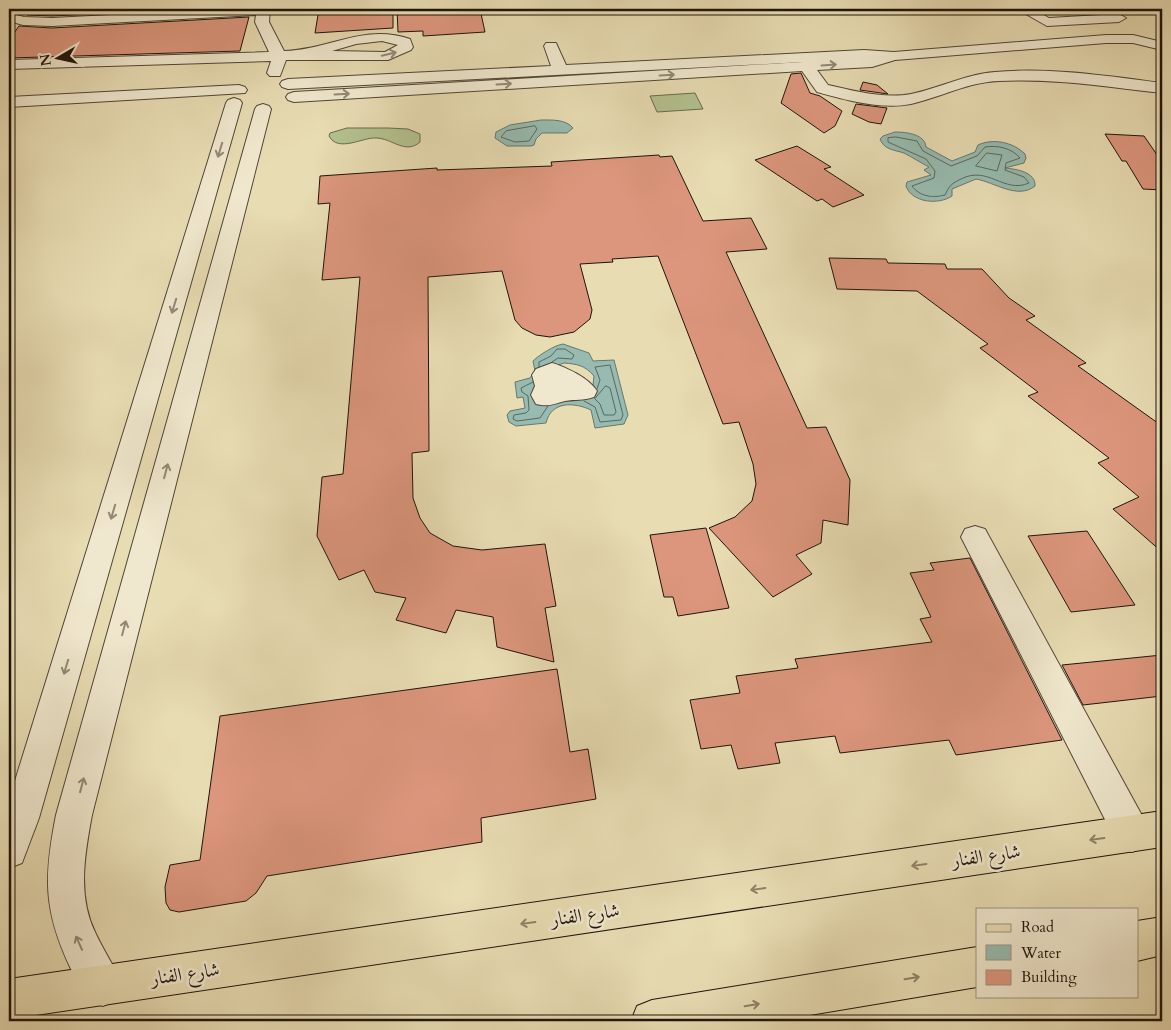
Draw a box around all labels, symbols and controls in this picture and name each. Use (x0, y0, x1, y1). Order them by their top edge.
north arrow (32, 32, 82, 82)
one-way arrow (380, 49, 396, 58)
text: N (35, 52, 56, 67)
one-way arrow (821, 60, 837, 69)
one-way arrow (658, 70, 674, 79)
one-way arrow (496, 80, 512, 89)
one-way arrow (334, 89, 350, 98)
one-way arrow (215, 142, 225, 158)
one-way arrow (169, 297, 179, 313)
one-way arrow (162, 463, 171, 479)
one-way arrow (107, 503, 117, 519)
one-way arrow (120, 620, 129, 636)
one-way arrow (61, 659, 71, 675)
one-way arrow (78, 777, 87, 793)
one-way arrow (1089, 834, 1105, 844)
street label: شارع الفنار (948, 838, 1023, 876)
one-way arrow (911, 861, 927, 871)
one-way arrow (750, 884, 766, 894)
street label: شارع الفنار (547, 897, 622, 935)
legend (976, 908, 1138, 998)
text: Road (1021, 917, 1054, 937)
one-way arrow (520, 918, 536, 928)
one-way arrow (73, 936, 83, 951)
text: Water (1020, 943, 1062, 963)
street label: شارع الفنار (147, 956, 222, 994)
text: Building (1021, 967, 1077, 987)
one-way arrow (904, 973, 920, 983)
one-way arrow (744, 999, 760, 1009)

